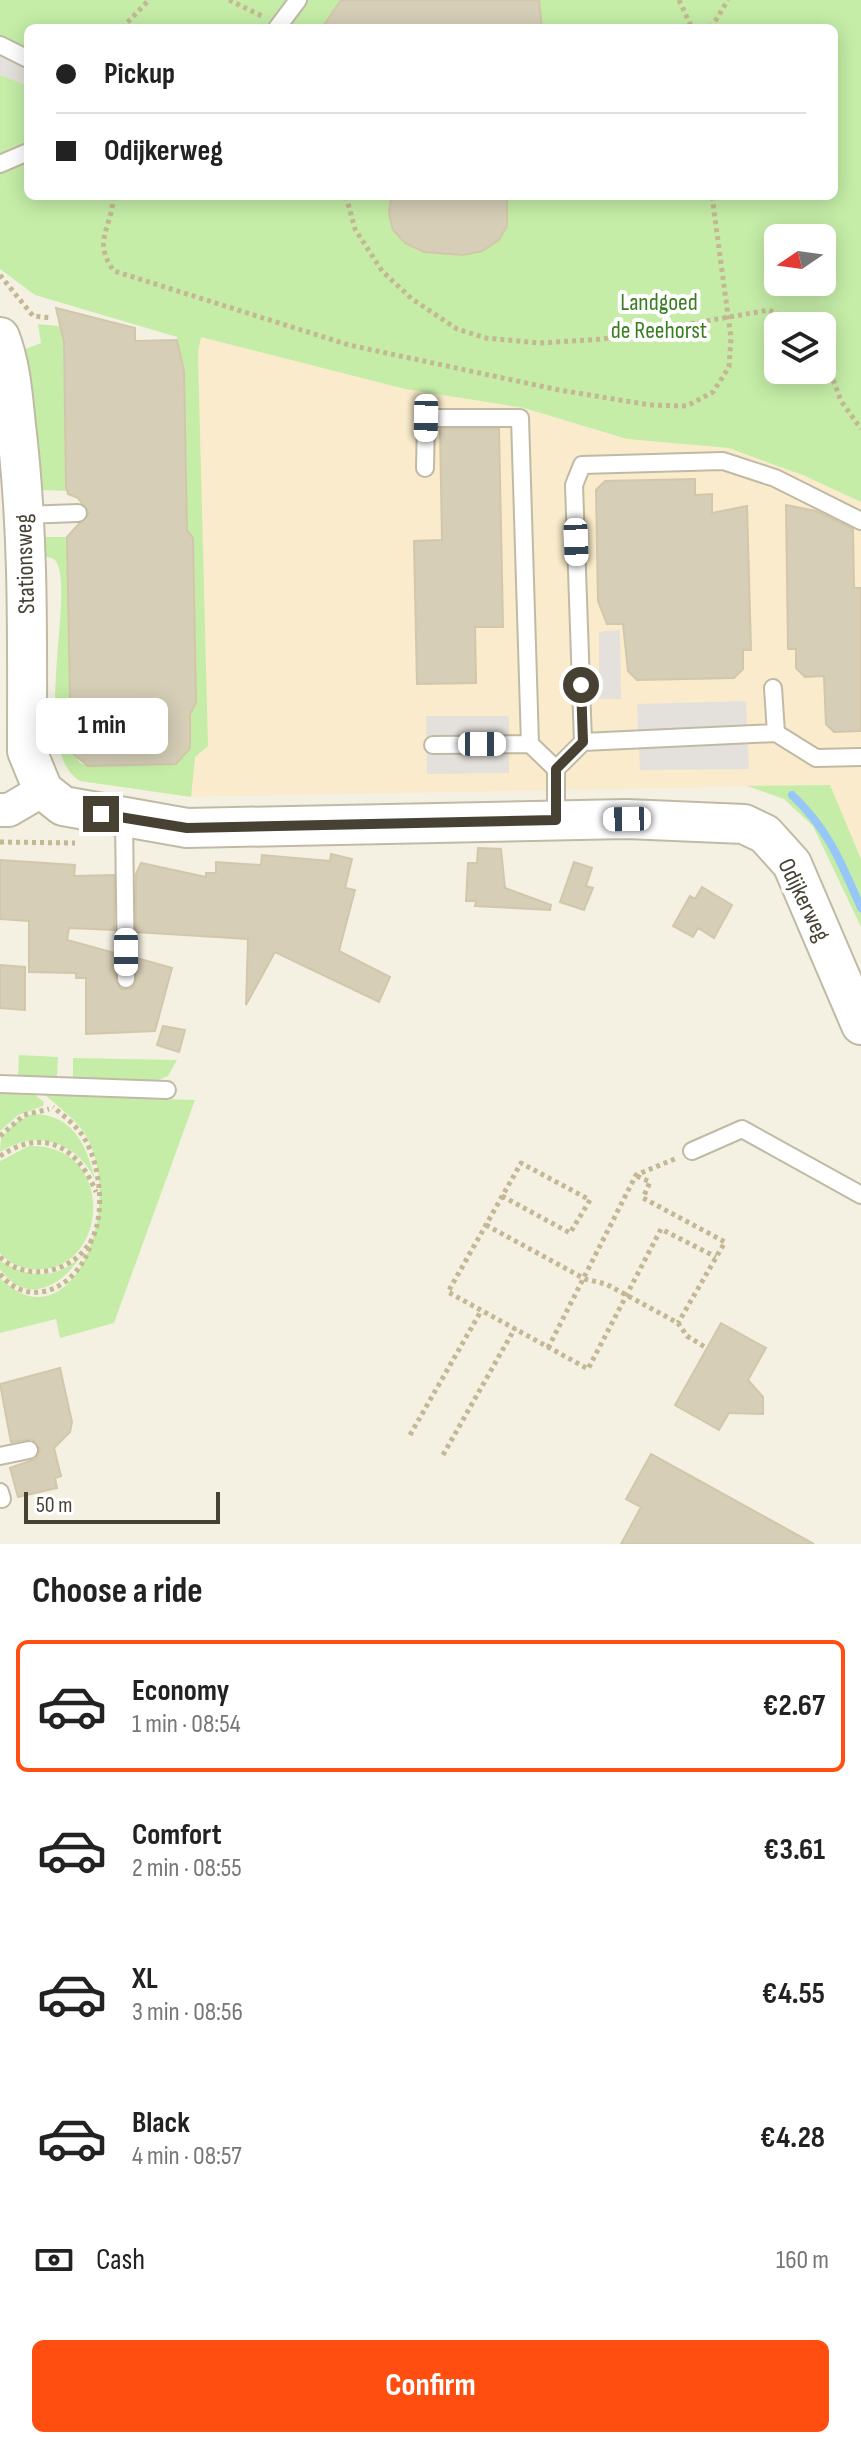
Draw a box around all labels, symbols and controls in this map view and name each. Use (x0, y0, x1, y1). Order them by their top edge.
text: Pickup (104, 56, 175, 92)
text: Odijkerweg (104, 133, 223, 169)
north arrow (764, 224, 836, 296)
map controls (764, 224, 836, 384)
park label: Landgoed de Reehorst (611, 288, 707, 345)
button: layers (764, 312, 836, 384)
car (414, 394, 438, 442)
street label: Stationsweg (9, 514, 41, 614)
car (563, 518, 589, 566)
route start (563, 667, 599, 703)
callout: 1 min (35, 698, 167, 754)
text: 1 min (78, 710, 126, 741)
car (458, 732, 506, 756)
route end (83, 796, 119, 832)
car (603, 807, 651, 831)
street label: Odijkerweg (771, 854, 837, 946)
car (114, 928, 138, 976)
scale bar (24, 1488, 220, 1524)
text: 50 m (36, 1492, 72, 1519)
text: Choose a ride (32, 1570, 203, 1613)
icon: car (36, 1670, 108, 1742)
text: Economy (132, 1673, 229, 1709)
text: €2.67 (763, 1688, 825, 1724)
text: 1 min · 08:54 (132, 1709, 241, 1740)
icon: car (36, 1814, 108, 1886)
text: Comfort (132, 1817, 222, 1853)
text: €3.61 (764, 1832, 825, 1868)
text: 2 min · 08:55 (132, 1853, 242, 1884)
icon: car (36, 1958, 108, 2030)
text: XL (132, 1961, 158, 1997)
text: €4.55 (762, 1976, 825, 2012)
text: 3 min · 08:56 (132, 1997, 243, 2028)
icon: car (36, 2102, 108, 2174)
text: Black (132, 2105, 190, 2141)
text: €4.28 (760, 2120, 825, 2156)
text: 4 min · 08:57 (132, 2141, 242, 2172)
icon: cash (32, 2238, 76, 2282)
text: Cash (96, 2242, 145, 2278)
text: 160 m (776, 2245, 829, 2276)
button: Confirm (32, 2340, 829, 2432)

